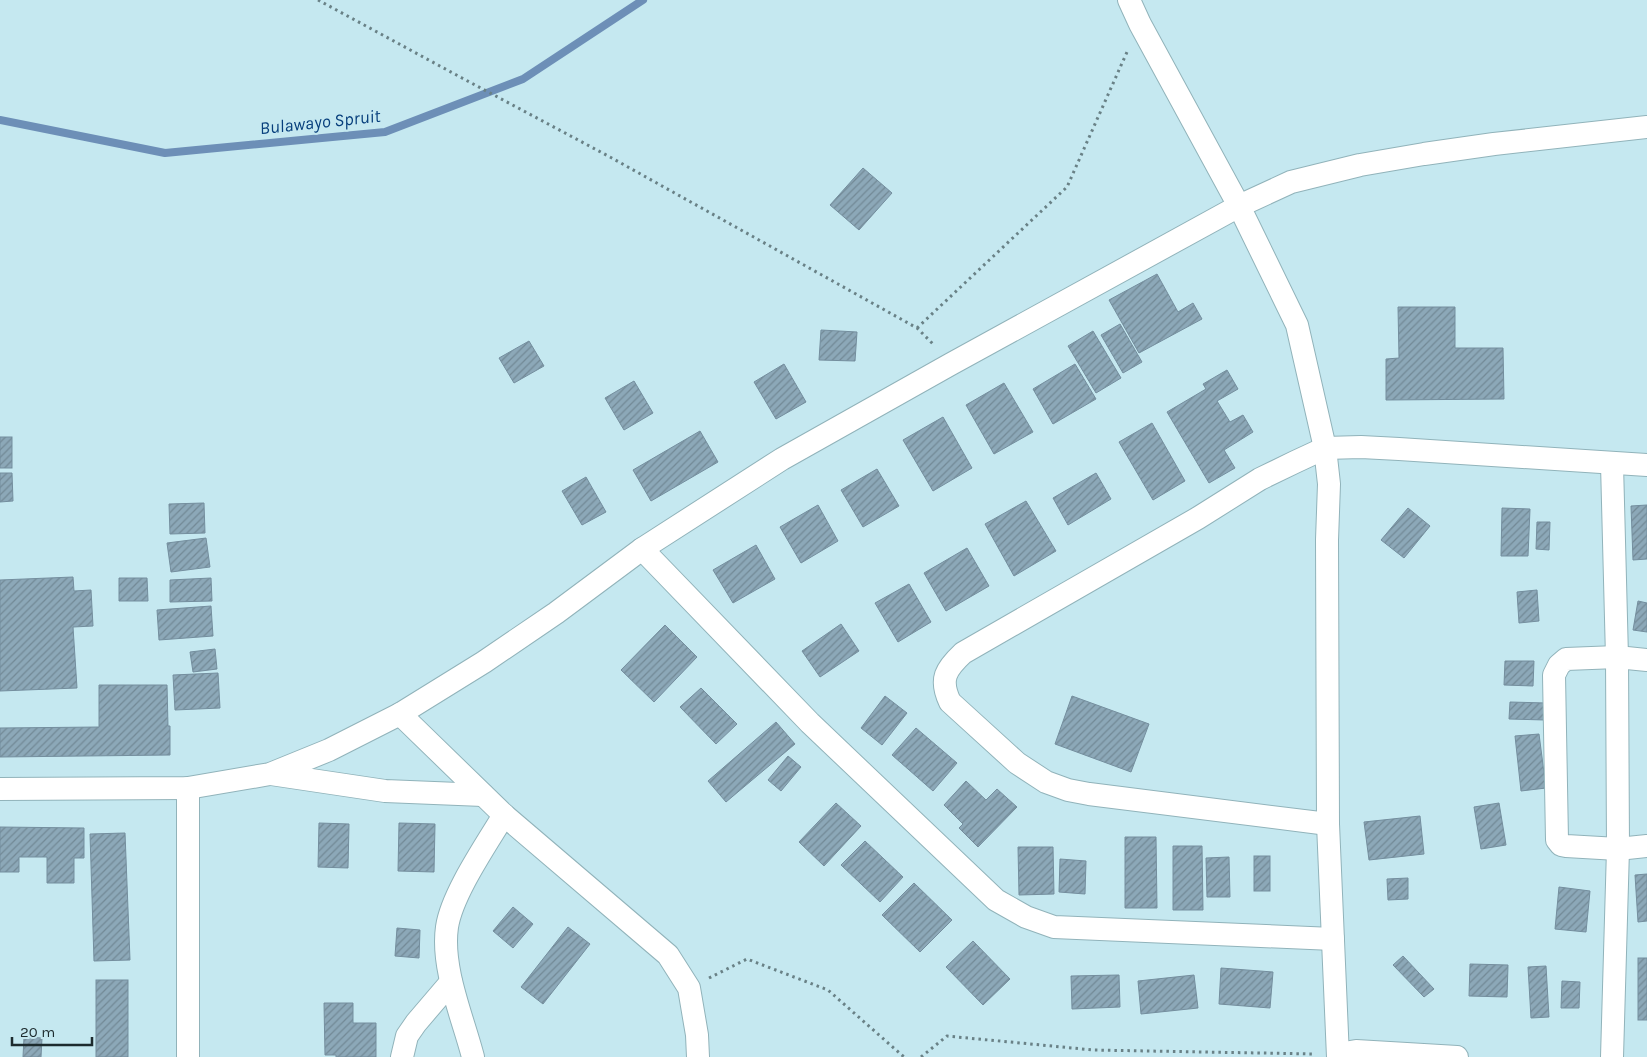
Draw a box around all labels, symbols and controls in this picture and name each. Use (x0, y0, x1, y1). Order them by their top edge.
water label: Bulawayo Spruit (259, 105, 382, 139)
scale bar (12, 1014, 92, 1046)
text: 20 m (20, 1023, 55, 1041)

